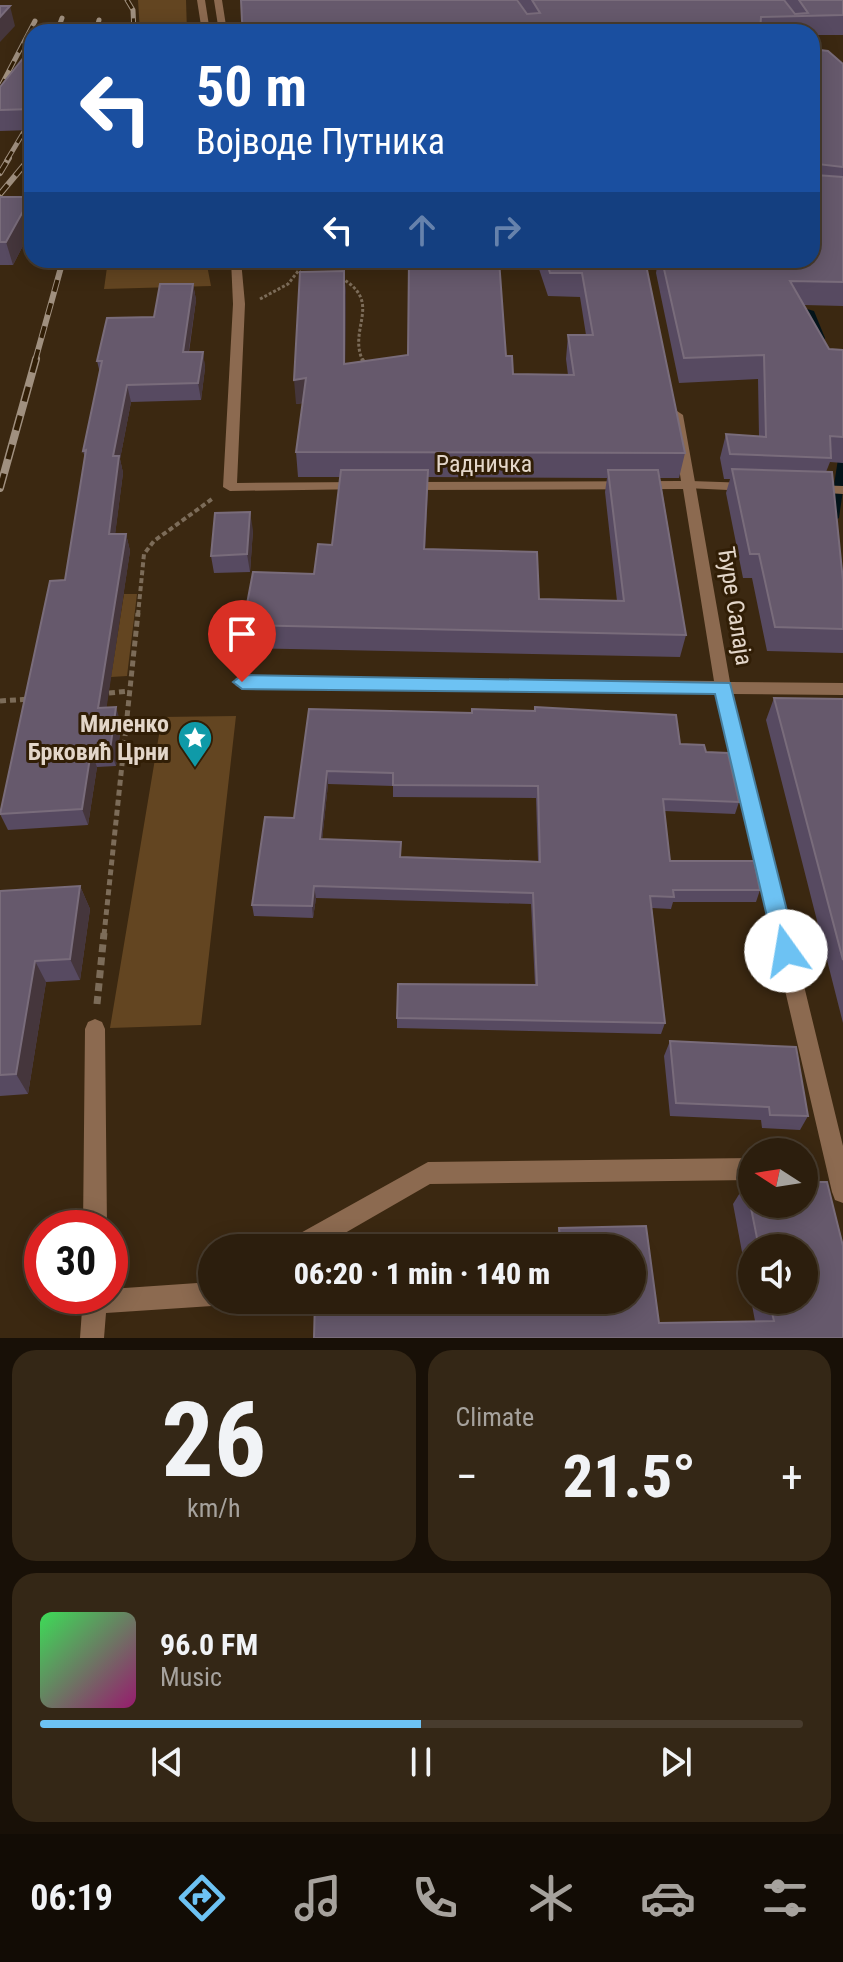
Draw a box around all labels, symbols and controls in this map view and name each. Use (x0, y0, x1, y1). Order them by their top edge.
text: 50 m (196, 54, 307, 120)
icon: left (64, 56, 168, 160)
text: Војводе Путника (196, 121, 445, 163)
icon: left (316, 208, 360, 252)
icon: ahead (400, 208, 444, 252)
icon: right (484, 208, 528, 252)
street label: Радничка (436, 450, 532, 478)
street label: Ђуре Салаја (712, 545, 758, 667)
pin (208, 600, 276, 682)
icon: arrive (220, 612, 264, 656)
place label: Миленко Брковић Црни (28, 710, 169, 766)
place icon: Миленко Брковић Црни (176, 719, 214, 769)
position arrow (744, 909, 828, 993)
north arrow (738, 1138, 818, 1218)
map controls (738, 1138, 818, 1314)
speed limit sign: 30 (24, 1210, 128, 1314)
button: sound (738, 1234, 818, 1314)
text: 06:20 · 1 min · 140 m (294, 1256, 550, 1291)
text: 26 (161, 1380, 266, 1501)
text: Climate (456, 1402, 534, 1432)
text: 21.5° (563, 1441, 696, 1512)
text: − (456, 1451, 478, 1503)
text: + (781, 1451, 803, 1503)
text: km/h (187, 1493, 241, 1523)
text: 96.0 FM (160, 1627, 258, 1662)
text: Music (160, 1662, 222, 1692)
icon: previous (145, 1740, 189, 1784)
icon: pause (399, 1740, 443, 1784)
icon: next (654, 1740, 698, 1784)
icon: directions (174, 1870, 230, 1926)
icon: music (290, 1870, 346, 1926)
icon: phone (407, 1870, 463, 1926)
icon: climate (523, 1870, 579, 1926)
icon: car (640, 1870, 696, 1926)
icon: filters (757, 1870, 813, 1926)
text: 06:19 (30, 1877, 113, 1919)

